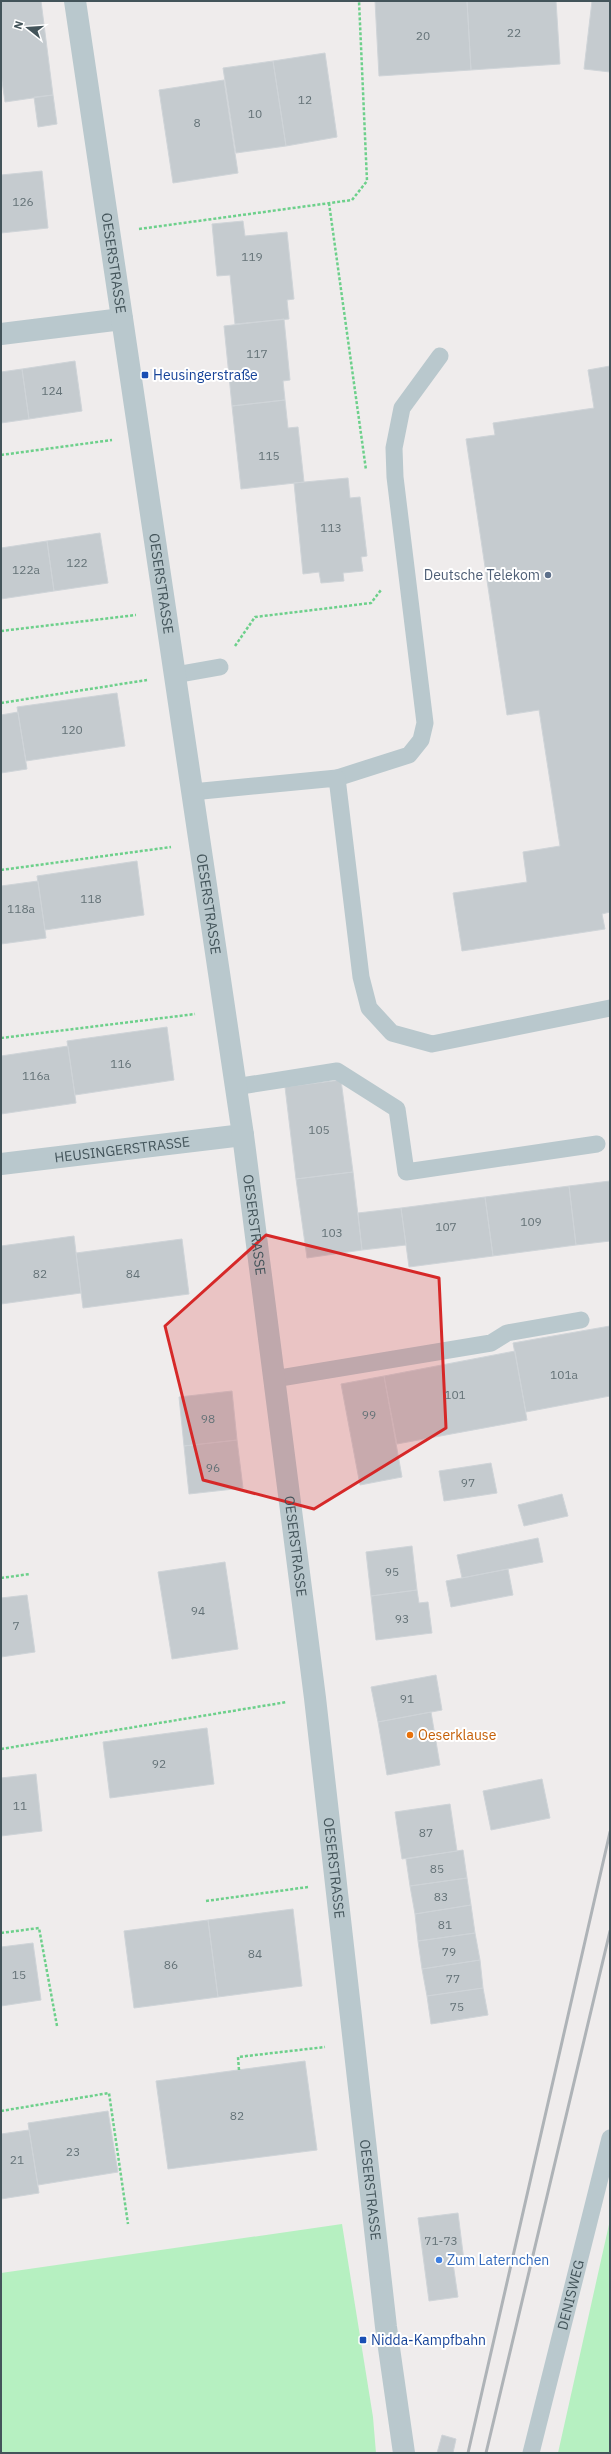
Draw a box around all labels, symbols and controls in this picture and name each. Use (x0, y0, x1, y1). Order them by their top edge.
north arrow (8, 8, 48, 48)
text: N (11, 19, 26, 31)
house number: 22 (507, 25, 521, 40)
house number: 20 (416, 28, 430, 43)
house number: 12 (298, 92, 312, 107)
house number: 10 (248, 106, 262, 121)
house number: 8 (193, 115, 201, 130)
house number: 126 (12, 194, 34, 209)
street label: OESERSTRASSE (97, 212, 130, 315)
house number: 119 (241, 249, 263, 264)
house number: 117 (246, 346, 268, 361)
place label: Heusingerstraße (153, 366, 258, 384)
marker: Heusingerstraße (140, 370, 150, 380)
house number: 124 (41, 383, 63, 398)
house number: 115 (258, 448, 280, 463)
house number: 113 (320, 520, 342, 535)
street label: OESERSTRASSE (145, 532, 178, 635)
house number: 122 (66, 555, 88, 570)
house number: 122a (12, 562, 41, 577)
place label: Deutsche Telekom (424, 566, 540, 584)
marker: Deutsche Telekom (543, 570, 553, 580)
house number: 120 (61, 722, 83, 737)
street label: OESERSTRASSE (192, 853, 225, 956)
house number: 118 (80, 891, 102, 906)
house number: 118a (7, 901, 36, 916)
house number: 116 (110, 1056, 132, 1071)
house number: 116a (22, 1068, 51, 1083)
house number: 105 (308, 1122, 330, 1137)
street label: HEUSINGERSTRASSE (53, 1132, 191, 1167)
street label: OESERSTRASSE (239, 1173, 270, 1276)
house number: 109 (520, 1214, 542, 1229)
house number: 107 (435, 1219, 457, 1234)
house number: 103 (321, 1225, 343, 1240)
house number: 82 (33, 1266, 47, 1281)
house number: 84 (126, 1266, 140, 1281)
house number: 101a (550, 1367, 579, 1382)
house number: 101 (444, 1387, 466, 1402)
house number: 99 (362, 1407, 376, 1422)
house number: 98 (201, 1411, 215, 1426)
house number: 96 (206, 1460, 220, 1475)
house number: 97 (461, 1475, 475, 1490)
street label: OESERSTRASSE (280, 1495, 311, 1598)
house number: 95 (385, 1564, 399, 1579)
house number: 94 (191, 1603, 205, 1618)
house number: 93 (395, 1611, 409, 1626)
house number: 7 (12, 1618, 20, 1633)
house number: 91 (400, 1691, 414, 1706)
place label: Oeserklause (418, 1726, 497, 1744)
marker: Oeserklause (405, 1730, 415, 1740)
house number: 92 (152, 1756, 166, 1771)
house number: 11 (13, 1798, 27, 1813)
street label: OESERSTRASSE (320, 1816, 349, 1919)
house number: 87 (419, 1825, 433, 1840)
house number: 85 (430, 1861, 444, 1876)
house number: 83 (434, 1889, 448, 1904)
house number: 81 (438, 1917, 452, 1932)
house number: 79 (442, 1944, 456, 1959)
house number: 84 (248, 1946, 262, 1961)
house number: 86 (164, 1957, 178, 1972)
house number: 15 (12, 1967, 26, 1982)
house number: 77 (446, 1971, 460, 1986)
house number: 75 (450, 1999, 464, 2014)
house number: 82 (230, 2108, 244, 2123)
street label: OESERSTRASSE (356, 2138, 385, 2241)
house number: 23 (66, 2144, 80, 2159)
house number: 21 (10, 2152, 24, 2167)
house number: 71-73 (424, 2233, 458, 2248)
place label: Zum Laternchen (447, 2251, 549, 2269)
marker: Zum Laternchen (434, 2255, 444, 2265)
street label: DENISWEG (553, 2258, 588, 2332)
place label: Nidda-Kampfbahn (371, 2331, 486, 2349)
marker: Nidda-Kampfbahn (358, 2335, 368, 2345)

